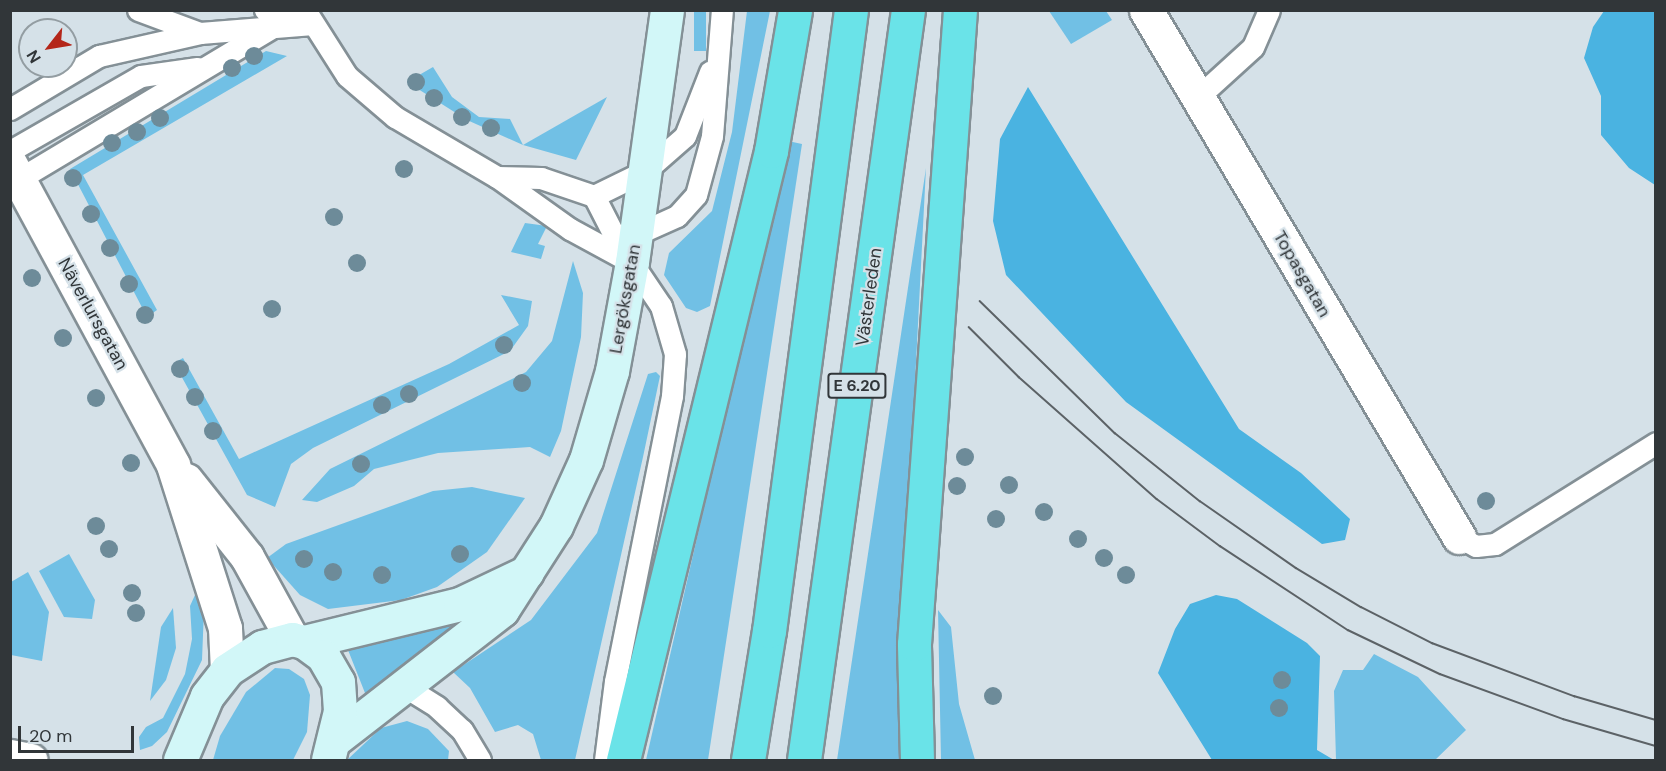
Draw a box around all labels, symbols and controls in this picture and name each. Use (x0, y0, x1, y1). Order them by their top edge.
north arrow (18, 18, 78, 78)
text: N (22, 46, 46, 67)
street label: Topasgatan (1269, 227, 1335, 321)
street label: Lergöksgatan (605, 243, 645, 355)
street label: Västerleden (851, 246, 887, 348)
street label: Näverlursgatan (53, 254, 133, 374)
road number: E 6.20 (827, 373, 887, 399)
scale bar (21, 714, 136, 752)
text: 20 m (29, 724, 72, 748)

